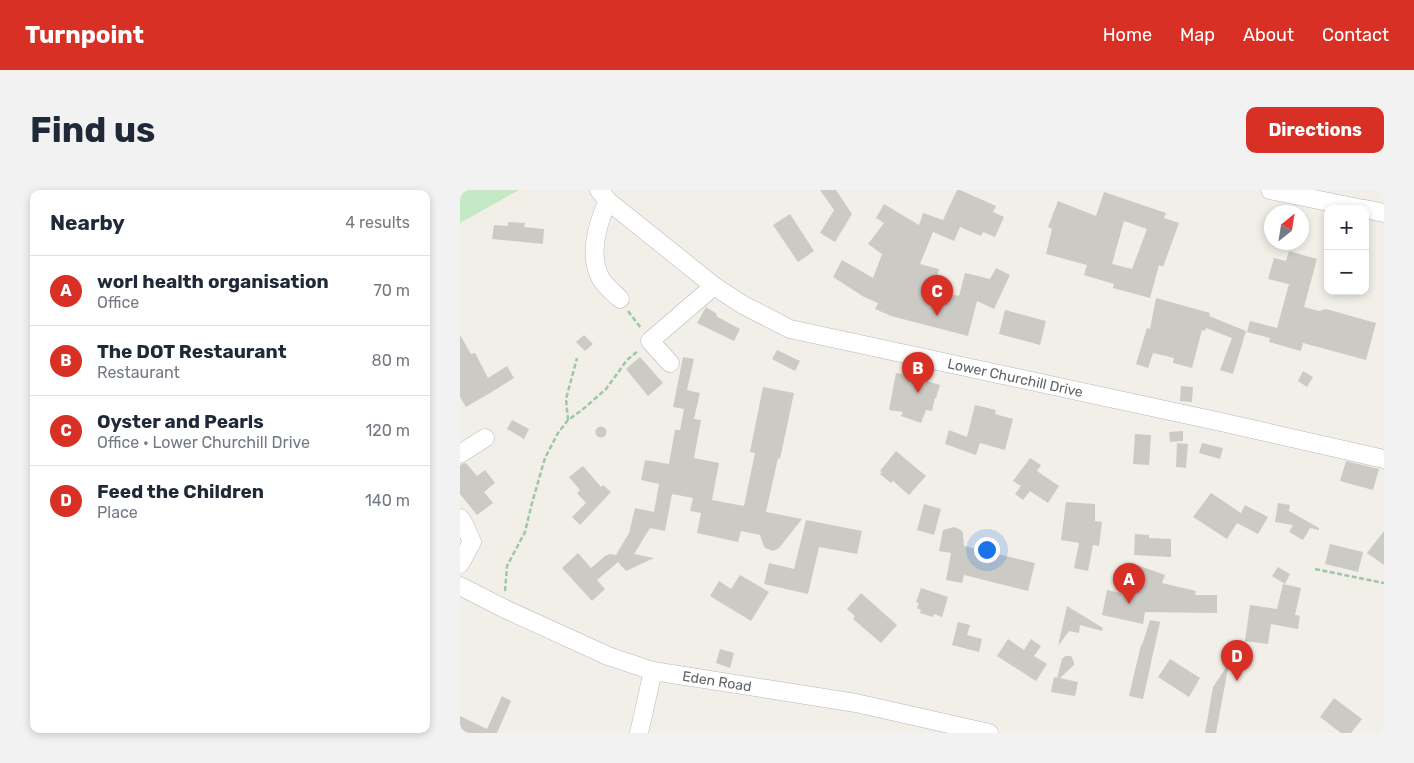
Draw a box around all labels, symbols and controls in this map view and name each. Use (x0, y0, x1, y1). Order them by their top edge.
text: Turnpoint (25, 21, 144, 49)
text: Home (1103, 24, 1152, 46)
text: Map (1180, 24, 1215, 46)
text: About (1243, 24, 1294, 46)
text: Contact (1322, 24, 1389, 46)
button: Directions (1246, 107, 1384, 153)
text: Find us (30, 109, 155, 151)
north arrow (1264, 205, 1309, 250)
map controls (1324, 205, 1369, 295)
button: + (1324, 205, 1369, 250)
text: Nearby (50, 210, 125, 235)
text: 4 results (345, 213, 410, 232)
button: − (1324, 250, 1369, 295)
text: worl health organisation (97, 270, 329, 293)
pin: C (921, 275, 953, 316)
text: A (60, 281, 72, 300)
text: 70 m (373, 281, 410, 300)
text: Office (97, 293, 139, 312)
text: The DOT Restaurant (97, 340, 287, 363)
text: B (60, 351, 72, 370)
text: 80 m (372, 351, 410, 370)
pin: B (902, 352, 934, 393)
street label: Lower Churchill Drive (946, 355, 1085, 401)
text: Restaurant (97, 363, 180, 382)
text: Oyster and Pearls (97, 410, 264, 433)
text: C (60, 421, 72, 440)
text: 120 m (365, 421, 410, 440)
text: Office · Lower Churchill Drive (97, 433, 310, 452)
text: Feed the Children (97, 480, 264, 503)
text: D (60, 491, 72, 510)
text: 140 m (365, 491, 410, 510)
text: Place (97, 503, 138, 522)
your location (974, 537, 1000, 563)
pin: A (1113, 563, 1145, 604)
pin: D (1221, 640, 1253, 681)
street label: Eden Road (681, 667, 753, 695)

